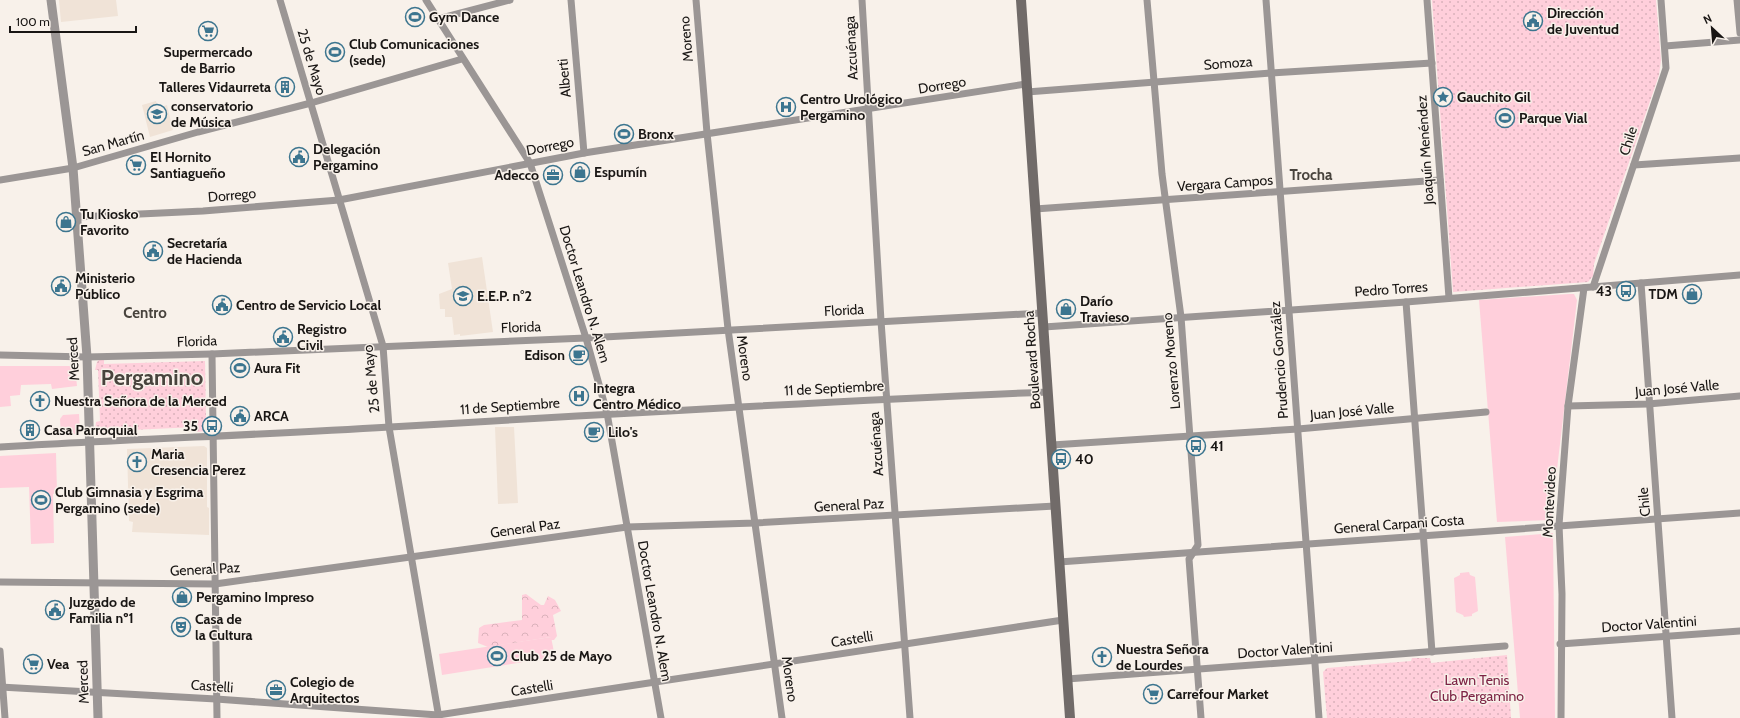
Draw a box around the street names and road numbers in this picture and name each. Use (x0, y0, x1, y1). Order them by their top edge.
street label: Moreno (675, 15, 697, 63)
street label: Azcuénaga (840, 15, 862, 81)
street label: 25 de Mayo (293, 27, 331, 98)
street label: Somoza (1203, 52, 1253, 74)
street label: Alberti (553, 58, 575, 98)
street label: Dorrego (917, 72, 968, 98)
street label: Joaquín Menéndez (1412, 94, 1438, 206)
street label: Chile (1615, 124, 1641, 158)
street label: San Martín (80, 126, 146, 160)
street label: Dorrego (525, 133, 576, 159)
street label: Vergara Campos (1176, 171, 1274, 195)
street label: Dorrego (207, 184, 257, 206)
street label: Doctor Leandro N. Alem (556, 223, 614, 365)
street label: Pedro Torres (1354, 277, 1429, 301)
street label: Florida (823, 300, 865, 320)
street label: Prudencio González (1266, 300, 1292, 419)
street label: Boulevard Rocha (1020, 310, 1044, 410)
street label: Lorenzo Moreno (1158, 312, 1184, 410)
street label: Florida (501, 317, 542, 337)
street label: Florida (177, 331, 218, 351)
street label: Moreno (733, 334, 757, 382)
street label: Merced (63, 337, 83, 381)
street label: 25 de Mayo (358, 344, 384, 414)
street label: Juan José Valle (1633, 375, 1720, 401)
street label: 11 de Septiembre (784, 376, 884, 400)
street label: 11 de Septiembre (460, 394, 560, 418)
street label: Juan José Valle (1308, 398, 1395, 424)
street label: Azcuénaga (865, 411, 887, 477)
street label: Montevideo (1538, 466, 1560, 538)
street label: Chile (1634, 486, 1654, 518)
street label: General Paz (814, 494, 885, 516)
street label: General Carpani Costa (1333, 510, 1465, 538)
street label: General Paz (489, 514, 561, 542)
street label: Doctor Leandro N. Alem (634, 539, 676, 683)
street label: General Paz (170, 558, 241, 580)
street label: Doctor Valentini (1601, 612, 1697, 636)
street label: Castelli (830, 627, 874, 651)
street label: Doctor Valentini (1237, 638, 1333, 662)
street label: Moreno (778, 655, 802, 703)
street label: Merced (73, 660, 93, 704)
street label: Castelli (190, 676, 234, 696)
street label: Castelli (510, 676, 554, 700)

